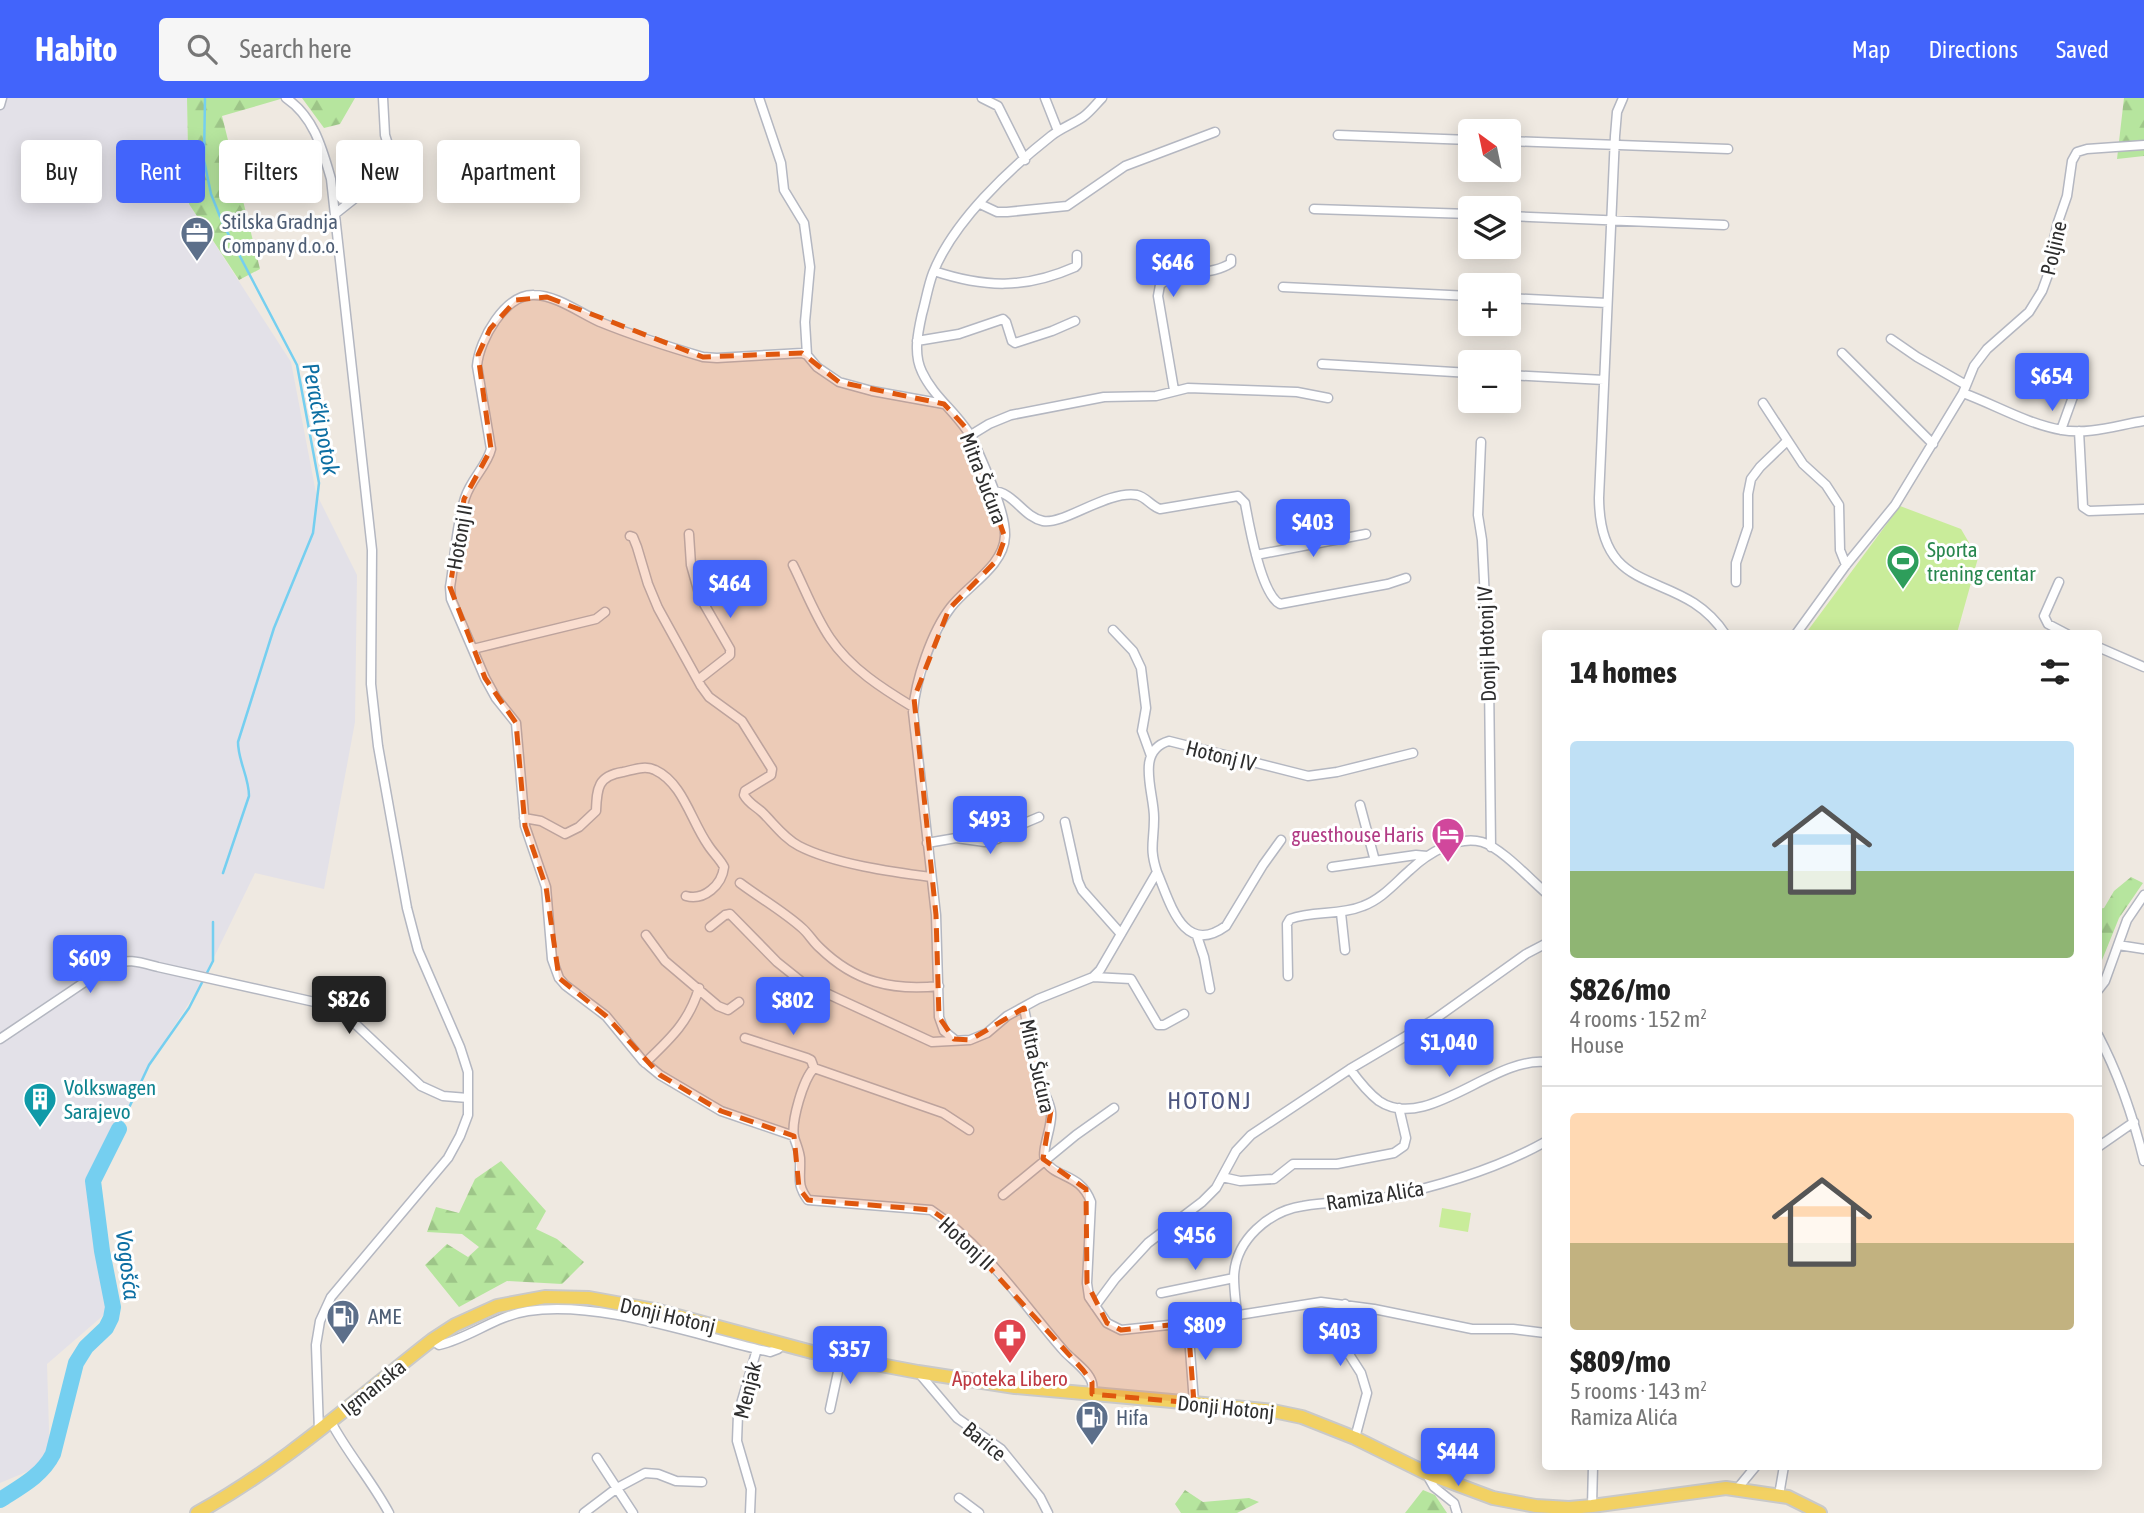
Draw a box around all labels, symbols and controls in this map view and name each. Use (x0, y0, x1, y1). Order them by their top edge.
search box (159, 18, 649, 81)
text: Habito (35, 30, 117, 68)
icon: search (183, 30, 221, 68)
text: Search here (239, 34, 352, 64)
text: Map (1852, 36, 1890, 63)
text: Directions (1928, 36, 2018, 63)
text: Saved (2056, 36, 2109, 63)
north arrow (1458, 119, 1521, 182)
map controls (1458, 119, 1521, 413)
chip: Buy (21, 140, 102, 203)
chip: Rent (116, 140, 205, 203)
chip: Filters (219, 140, 322, 203)
chip: New (336, 140, 423, 203)
chip: Apartment (437, 140, 580, 203)
button: layers (1458, 196, 1521, 259)
place label: Stilska Gradnja Company d.o.o. (222, 209, 339, 257)
office icon: Stilska Gradnja Company d.o.o. (178, 214, 216, 263)
street label: Poljine (2035, 219, 2071, 277)
pin: $646 (1132, 240, 1214, 299)
text: $646 (1152, 249, 1194, 275)
button: + (1458, 273, 1521, 336)
button: − (1458, 350, 1521, 413)
pin: $654 (2011, 354, 2093, 413)
water label: Perački potok (297, 361, 345, 478)
text: $654 (2031, 363, 2073, 389)
street label: Mitra Šućura (956, 429, 1012, 527)
pin: $403 (1272, 500, 1354, 559)
street label: Hotonj II (441, 502, 477, 572)
text: $403 (1292, 509, 1334, 535)
place label: Sporta trening centar (1927, 537, 2036, 585)
sports icon: Sporta trening centar (1884, 542, 1922, 591)
pin: $464 (689, 560, 771, 620)
text: $464 (709, 570, 751, 596)
street label: Donji Hotonj IV (1472, 585, 1500, 702)
icon: filters (2036, 653, 2074, 691)
text: 14 homes (1570, 655, 1677, 689)
street label: Hotonj IV (1183, 735, 1259, 775)
icon: home (1759, 787, 1885, 913)
pin: $493 (949, 796, 1031, 856)
text: $493 (969, 806, 1011, 832)
hotel icon: guesthouse Haris (1429, 815, 1467, 864)
place label: guesthouse Haris (1291, 822, 1424, 846)
pin: $609 (49, 936, 131, 995)
text: $609 (69, 945, 111, 971)
text: $826/mo (1570, 972, 1671, 1006)
pin: $826 (308, 976, 390, 1036)
pin: $802 (752, 978, 834, 1037)
text: $826 (328, 986, 370, 1012)
text: $802 (772, 987, 814, 1013)
text: 4 rooms · 152 m² (1570, 1006, 1707, 1032)
street label: Mitra Šućura (1016, 1017, 1060, 1115)
pin: $1,040 (1392, 1020, 1506, 1079)
text: $1,040 (1421, 1029, 1478, 1055)
text: House (1570, 1032, 1624, 1058)
place label: Volkswagen Sarajevo (64, 1075, 156, 1123)
building icon: Volkswagen Sarajevo (21, 1080, 59, 1129)
district label: HOTONJ (1167, 1087, 1253, 1114)
icon: home (1759, 1159, 1885, 1285)
street label: Ramiza Alića (1324, 1175, 1426, 1215)
street label: Hotonj II (935, 1212, 999, 1274)
pin: $456 (1154, 1212, 1236, 1272)
text: $456 (1174, 1222, 1216, 1248)
water label: Vogošća (111, 1229, 145, 1302)
street label: Donji Hotonj (618, 1292, 718, 1338)
fuel station icon: AME (324, 1297, 362, 1346)
pin: $809 (1164, 1302, 1246, 1362)
place label: AME (368, 1304, 401, 1328)
pin: $403 (1299, 1308, 1381, 1368)
text: $809 (1184, 1312, 1226, 1338)
pharmacy icon: Apoteka Libero (991, 1316, 1029, 1365)
text: $403 (1319, 1318, 1361, 1344)
pin: $357 (809, 1326, 891, 1386)
text: $357 (829, 1336, 871, 1362)
text: $809/mo (1570, 1344, 1671, 1378)
street label: Igmanska (336, 1354, 410, 1420)
street label: Menjak (728, 1359, 766, 1421)
place label: Apoteka Libero (952, 1366, 1068, 1390)
text: 5 rooms · 143 m² (1570, 1378, 1707, 1404)
street label: Donji Hotonj (1176, 1390, 1276, 1424)
fuel station icon: Hifa (1073, 1398, 1111, 1447)
text: Ramiza Alića (1570, 1404, 1678, 1430)
place label: Hifa (1116, 1405, 1149, 1429)
street label: Barice (959, 1417, 1011, 1465)
pin: $444 (1417, 1428, 1499, 1488)
text: $444 (1437, 1438, 1479, 1464)

